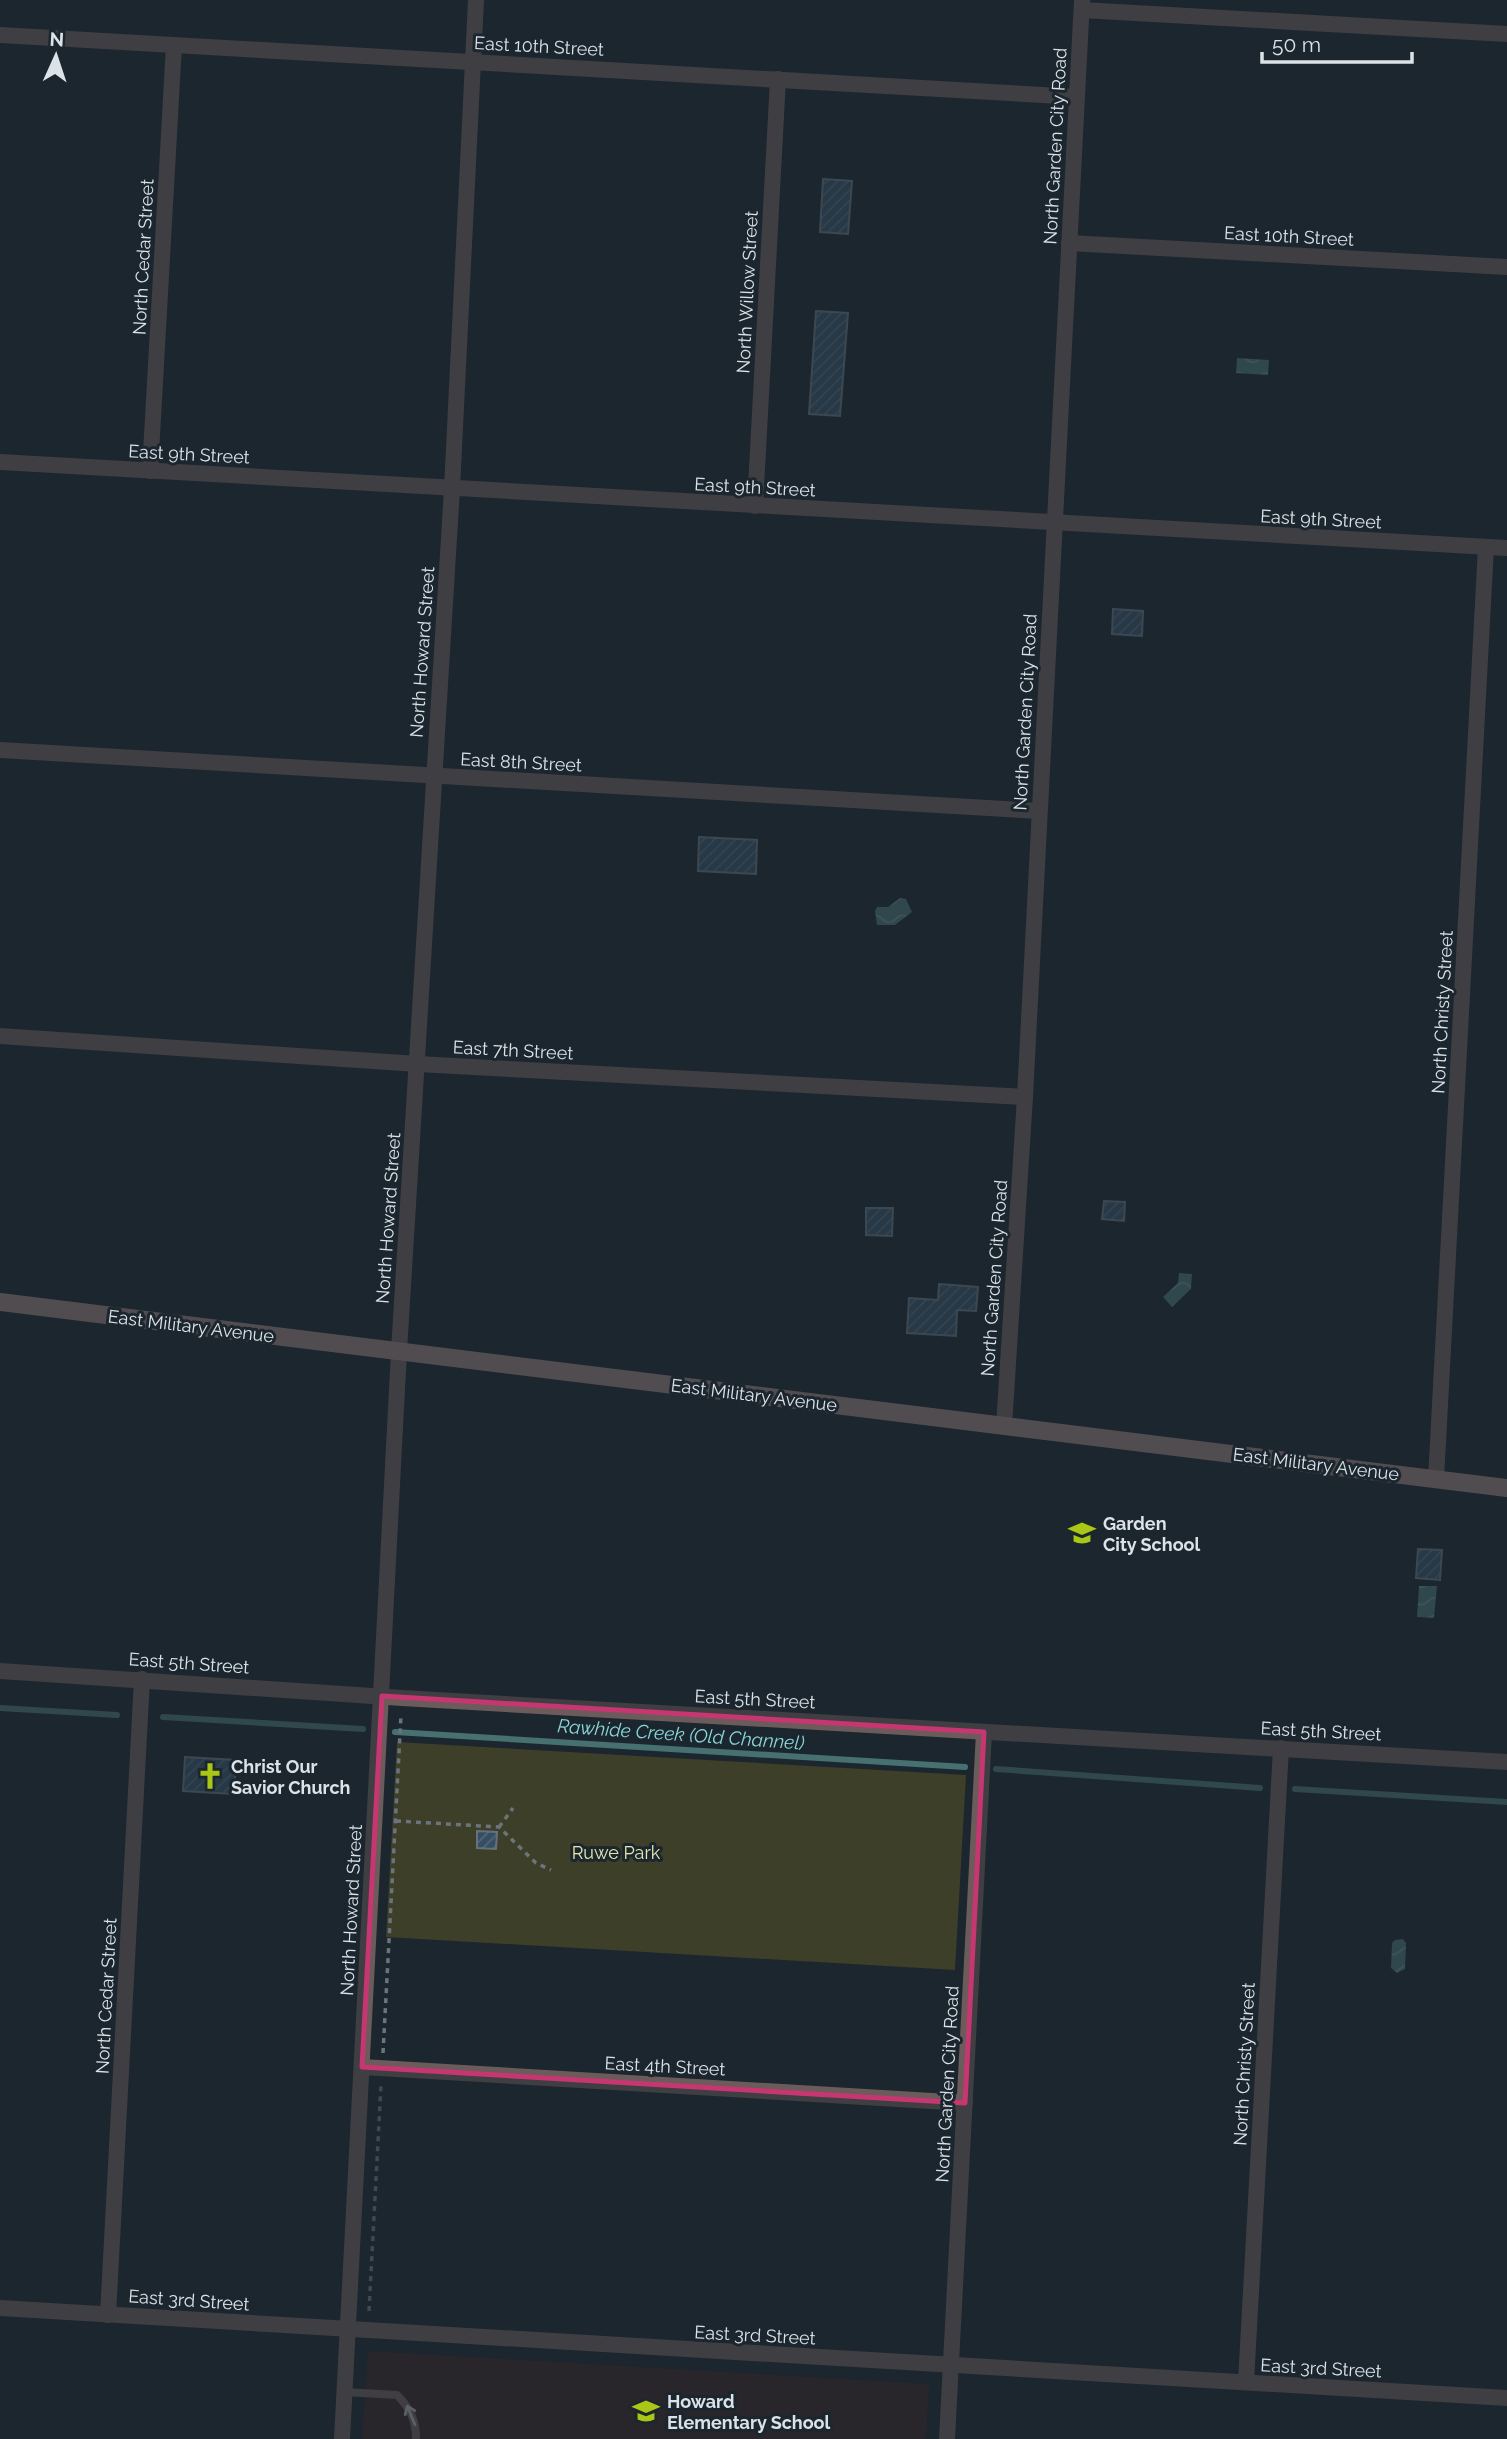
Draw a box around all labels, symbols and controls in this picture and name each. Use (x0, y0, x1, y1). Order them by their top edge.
north arrow (21, 21, 91, 91)
scale bar (1262, 21, 1412, 65)
text: N (49, 28, 65, 50)
street label: East 10th Street (474, 32, 604, 60)
text: 50 m (1272, 32, 1321, 57)
street label: North Garden City Road (1039, 47, 1071, 245)
street label: North Cedar Street (128, 178, 158, 336)
street label: North Willow Street (732, 210, 762, 374)
street label: East 10th Street (1224, 222, 1354, 250)
street label: East 9th Street (128, 440, 250, 468)
street label: East 9th Street (694, 473, 816, 501)
street label: East 9th Street (1260, 505, 1382, 533)
street label: North Howard Street (406, 566, 438, 738)
street label: North Garden City Road (1009, 613, 1041, 811)
street label: East 8th Street (460, 748, 582, 776)
street label: North Christy Street (1427, 930, 1457, 1094)
street label: East 7th Street (452, 1036, 574, 1064)
street label: North Howard Street (372, 1132, 404, 1304)
street label: North Garden City Road (977, 1179, 1011, 1377)
street label: East Military Avenue (107, 1305, 276, 1347)
street label: East Military Avenue (670, 1374, 839, 1416)
street label: East Military Avenue (1232, 1443, 1401, 1485)
place label: Garden City School (1103, 1513, 1200, 1555)
school or university icon: Garden City School (1067, 1518, 1097, 1548)
street label: East 5th Street (128, 1648, 250, 1678)
street label: East 5th Street (694, 1685, 816, 1713)
water label: Rawhide Creek (Old Channel) (557, 1714, 805, 1754)
street label: East 5th Street (1260, 1717, 1382, 1745)
place label: Christ Our Savior Church (231, 1756, 351, 1798)
church icon: Christ Our Savior Church (195, 1761, 225, 1791)
street label: North Howard Street (336, 1824, 366, 1996)
park label: Ruwe Park (572, 1842, 661, 1863)
street label: North Cedar Street (91, 1917, 121, 2075)
street label: North Christy Street (1229, 1982, 1259, 2146)
street label: North Garden City Road (931, 1985, 963, 2183)
street label: East 4th Street (604, 2052, 726, 2080)
street label: East 3rd Street (128, 2285, 250, 2315)
street label: East 3rd Street (694, 2321, 816, 2349)
street label: East 3rd Street (1260, 2354, 1382, 2382)
place label: Howard Elementary School (667, 2391, 831, 2433)
school or university icon: Howard Elementary School (631, 2396, 661, 2426)
one-way arrow (403, 2405, 416, 2426)

